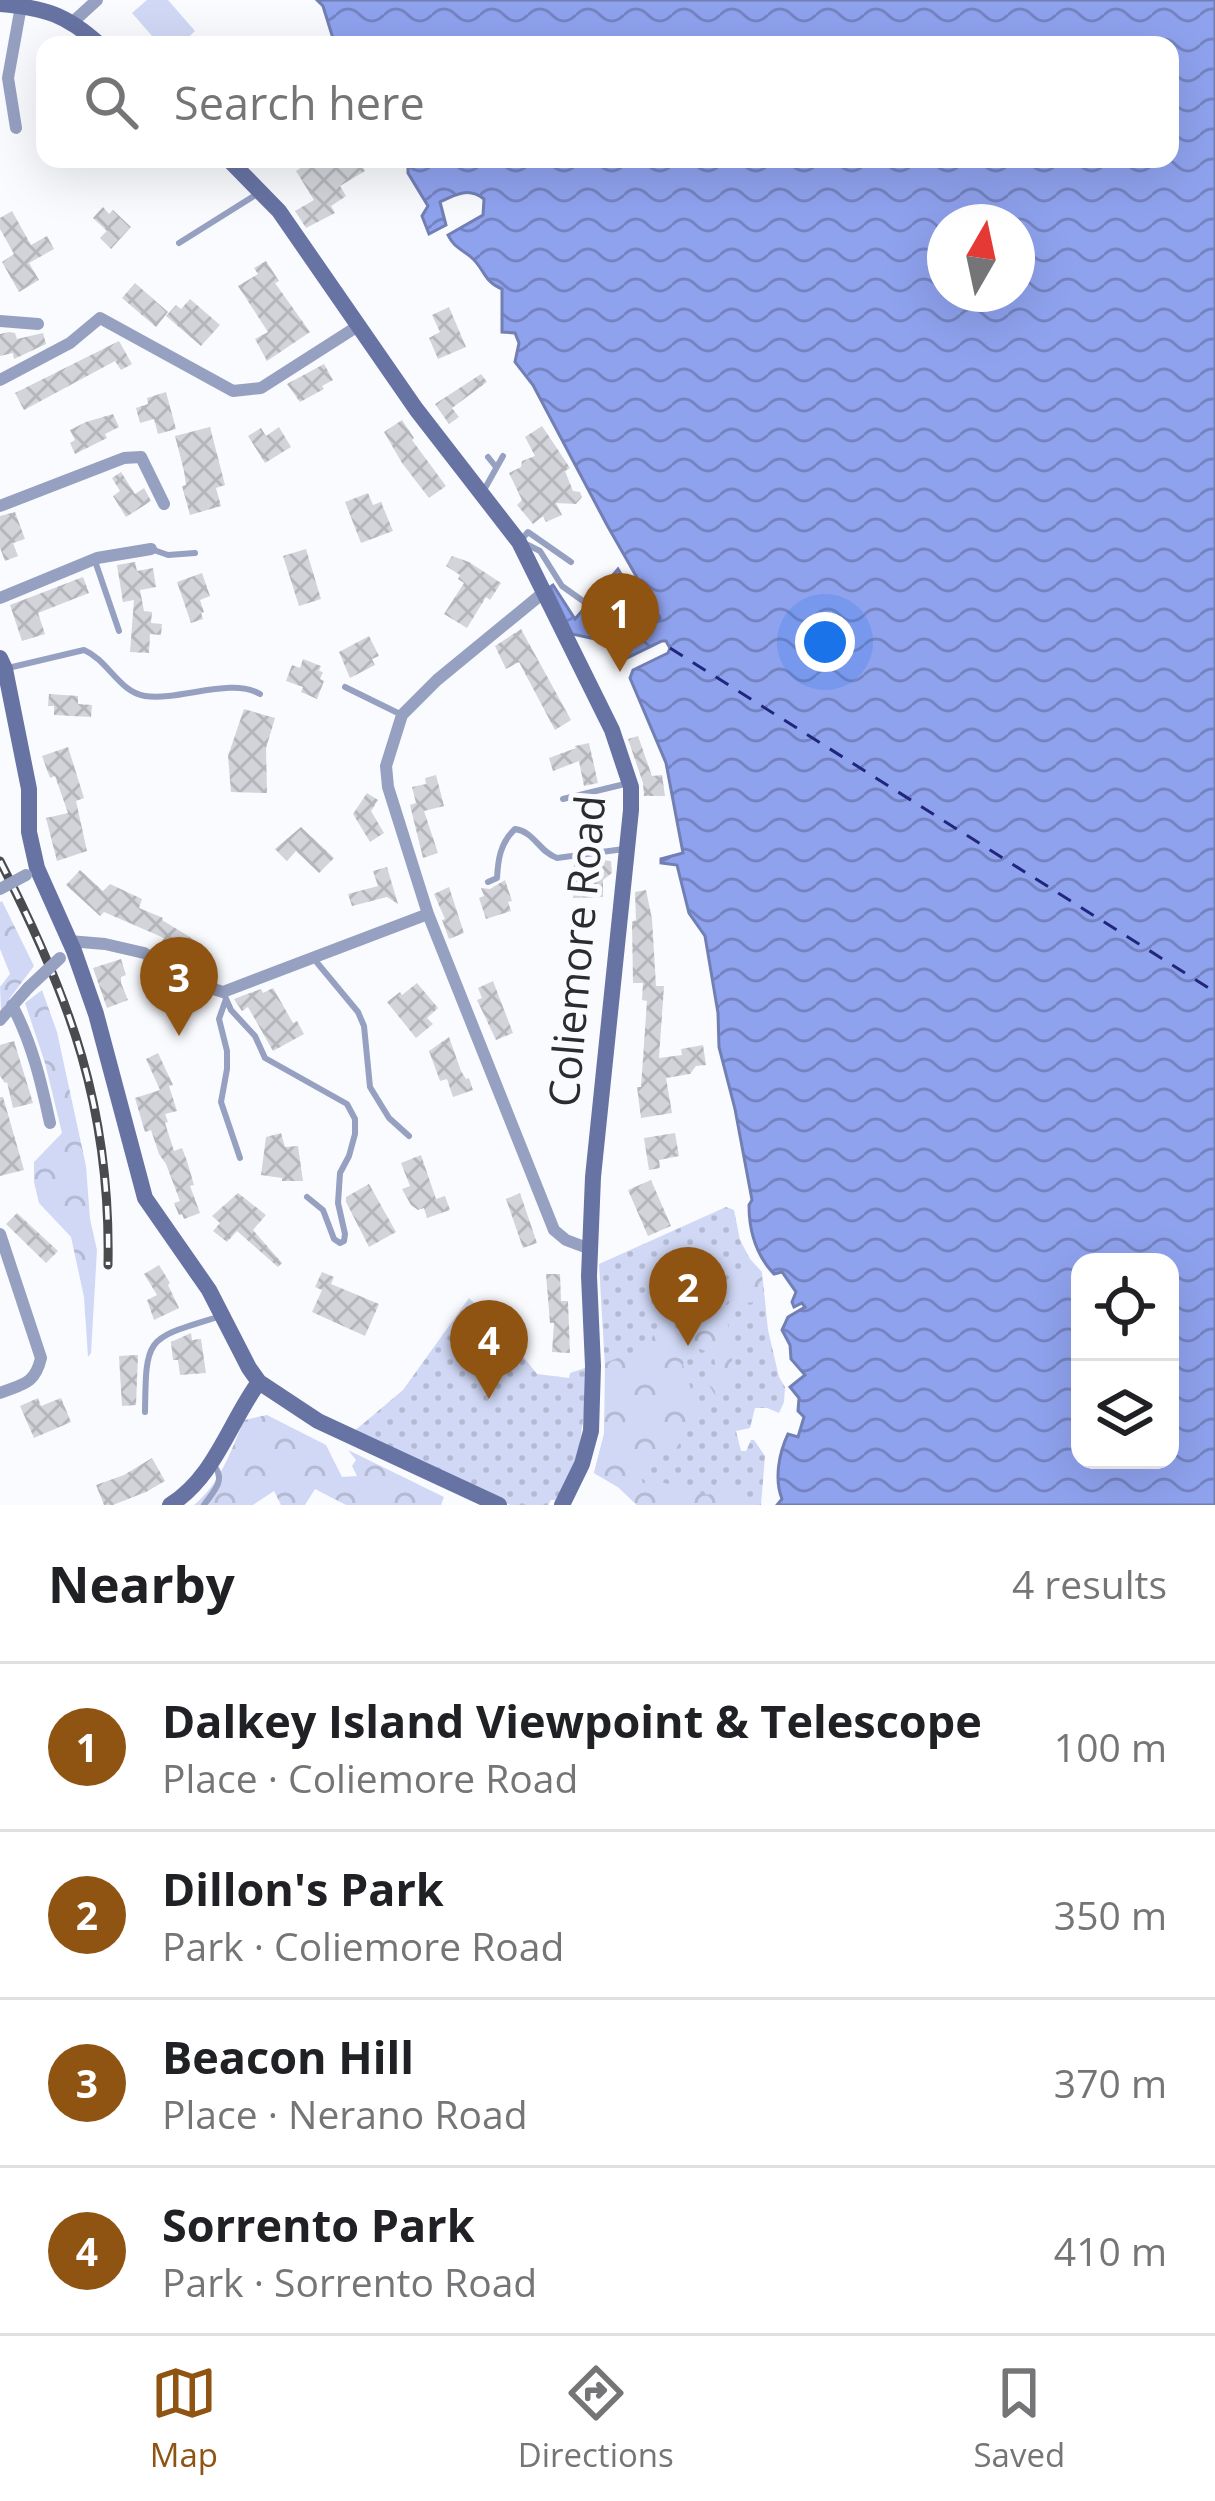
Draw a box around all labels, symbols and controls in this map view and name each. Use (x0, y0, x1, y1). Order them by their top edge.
search box (36, 36, 1179, 168)
icon: search (78, 69, 144, 135)
text: Search here (174, 72, 425, 133)
north arrow (927, 204, 1035, 312)
pin: 1 (581, 573, 659, 672)
your location (795, 612, 855, 672)
street label: Coliemore Road (533, 793, 618, 1109)
pin: 3 (140, 937, 218, 1036)
pin: 2 (649, 1247, 727, 1346)
map controls (1071, 1253, 1179, 1469)
button: locate (1071, 1253, 1179, 1361)
pin: 4 (450, 1300, 528, 1399)
button: layers (1071, 1361, 1179, 1469)
text: Nearby (48, 1548, 235, 1618)
text: 4 results (1012, 1557, 1167, 1610)
text: Dalkey Island Viewpoint & Telescope (162, 1690, 982, 1751)
text: 1 (76, 1720, 98, 1773)
text: 100 m (1054, 1720, 1167, 1773)
text: Place · Coliemore Road (162, 1751, 578, 1804)
text: Dillon's Park (162, 1858, 444, 1919)
text: 2 (76, 1888, 98, 1941)
text: 350 m (1054, 1888, 1167, 1941)
text: Park · Coliemore Road (162, 1919, 564, 1972)
text: Beacon Hill (162, 2026, 414, 2087)
text: 3 (76, 2056, 98, 2109)
text: 370 m (1054, 2056, 1167, 2109)
text: Place · Nerano Road (162, 2087, 528, 2140)
text: Sorrento Park (162, 2194, 475, 2255)
text: 4 (76, 2224, 98, 2277)
text: 410 m (1054, 2224, 1167, 2277)
text: Park · Sorrento Road (162, 2255, 537, 2308)
tab: Map (150, 2360, 218, 2477)
tab: Directions (518, 2360, 674, 2477)
tab: Saved (973, 2360, 1065, 2477)

